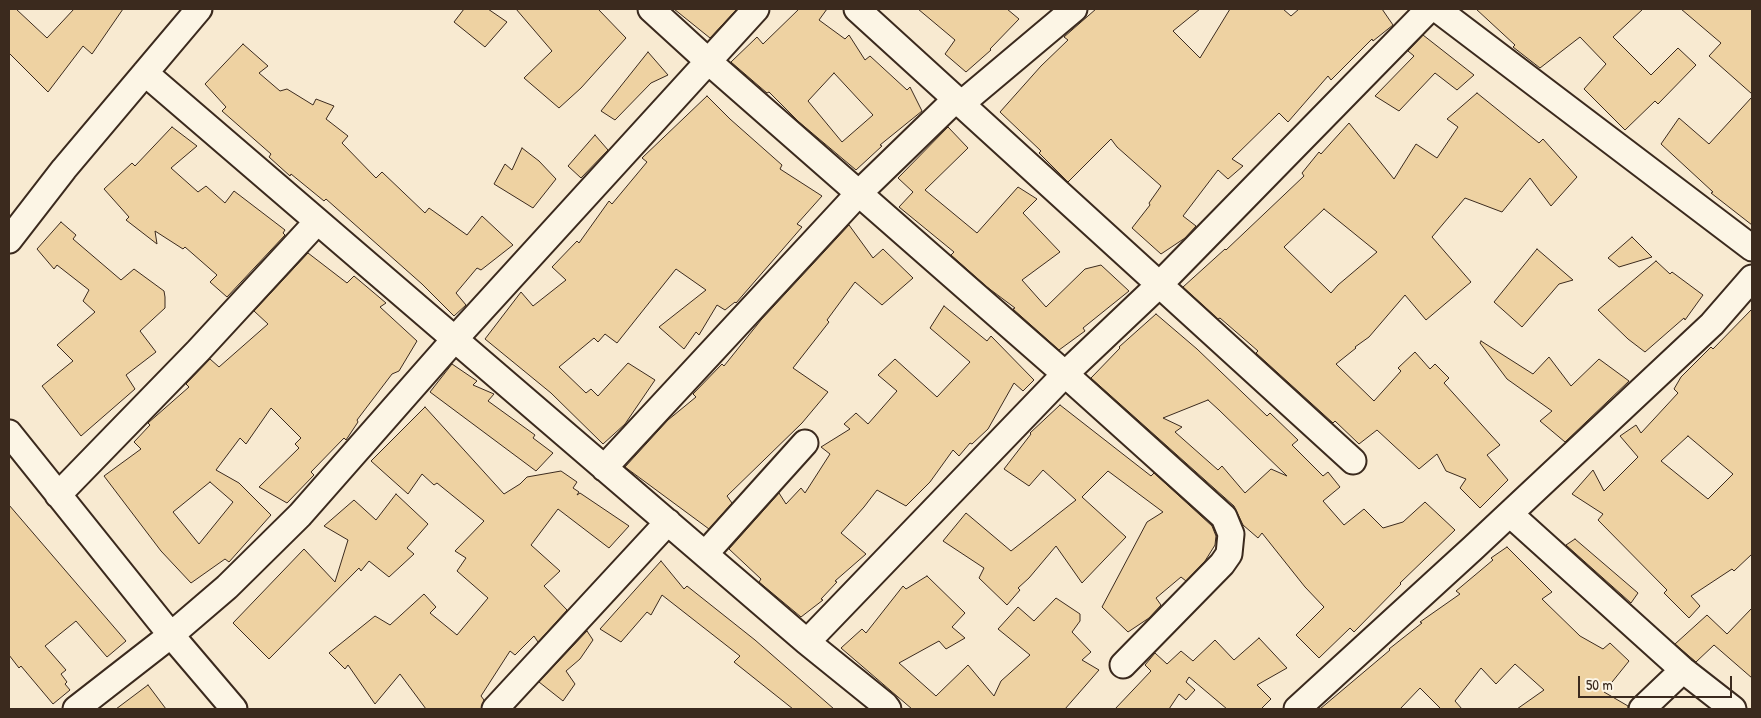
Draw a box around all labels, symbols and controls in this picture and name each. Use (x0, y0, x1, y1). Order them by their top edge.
scale bar (1581, 666, 1735, 698)
text: 50 m (1586, 674, 1613, 695)

